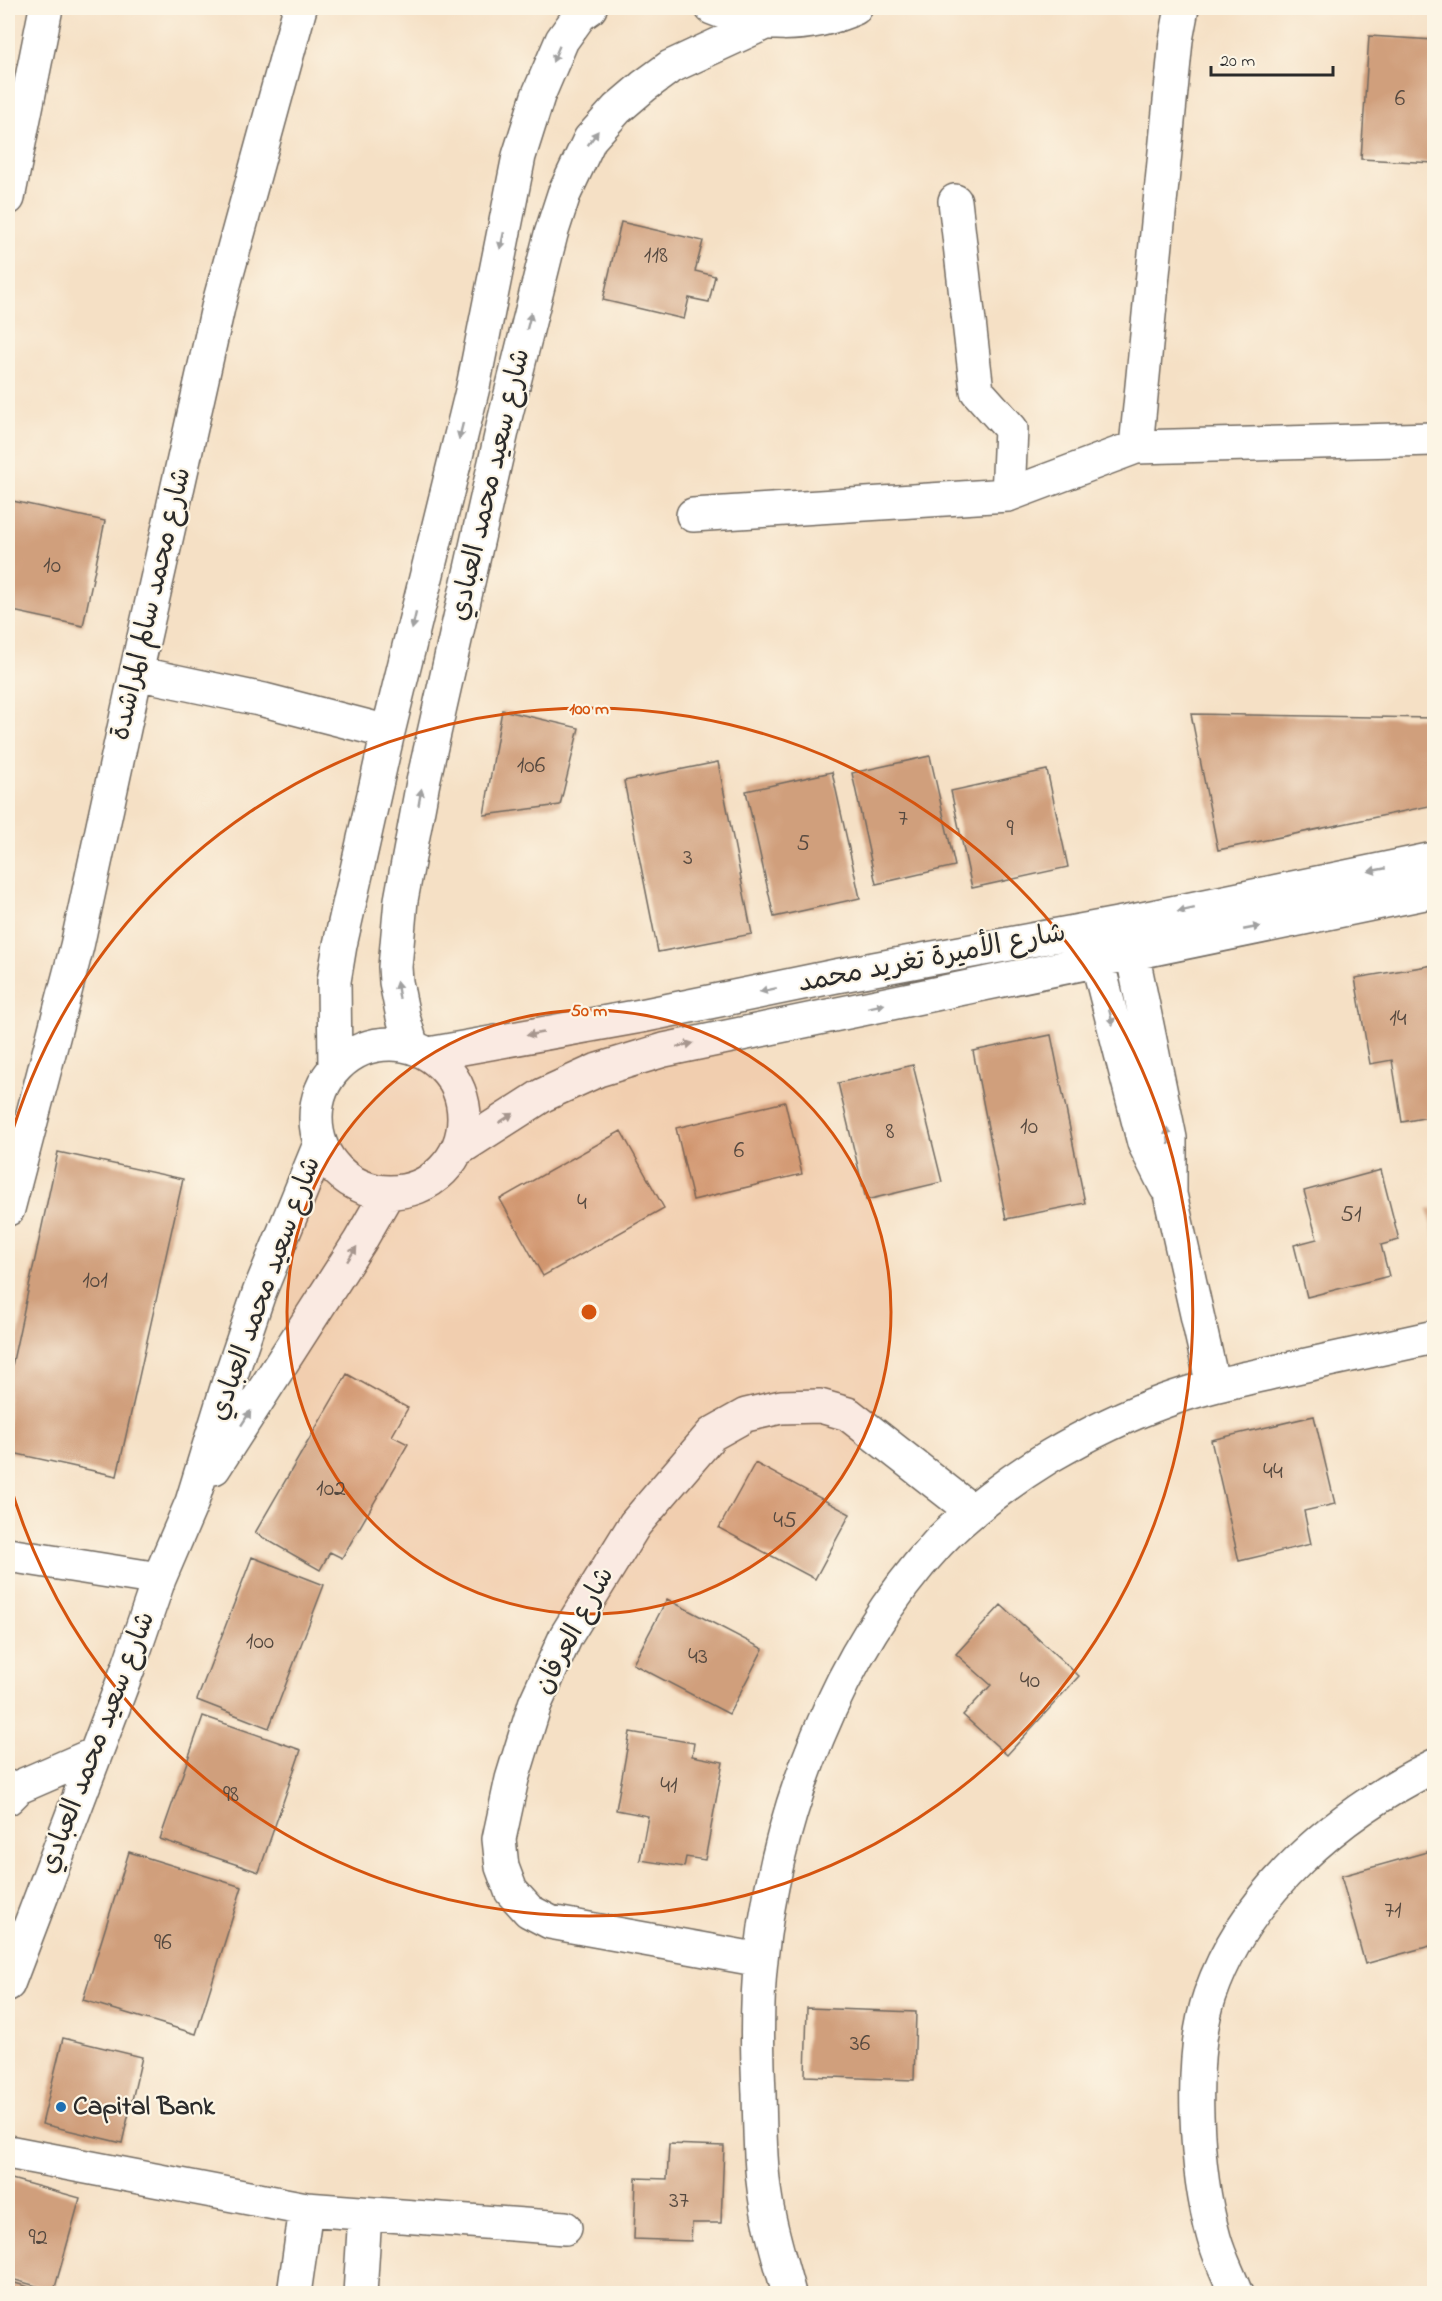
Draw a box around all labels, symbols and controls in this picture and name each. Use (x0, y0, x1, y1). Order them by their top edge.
scale bar (1211, 39, 1332, 77)
one-way arrow (551, 45, 560, 63)
text: 20 m (1220, 49, 1255, 75)
house number: 6 (1395, 82, 1406, 117)
one-way arrow (587, 130, 599, 146)
one-way arrow (497, 231, 506, 250)
house number: 118 (644, 239, 668, 274)
one-way arrow (525, 311, 535, 330)
street label: شارع سعيد محمد العبادي (441, 345, 541, 625)
one-way arrow (456, 422, 466, 440)
street label: شارع محمد سالم المراشدة (102, 464, 202, 744)
house number: 10 (43, 549, 61, 584)
one-way arrow (409, 611, 419, 630)
text: 100 m (569, 697, 609, 723)
house number: 106 (517, 749, 546, 784)
one-way arrow (416, 788, 425, 807)
house number: 7 (898, 802, 908, 837)
house number: 9 (1006, 812, 1014, 847)
house number: 5 (796, 827, 810, 862)
house number: 3 (683, 841, 693, 876)
one-way arrow (1367, 866, 1386, 875)
one-way arrow (1177, 906, 1196, 915)
street label: شارع الأميرة تغريد محمد (795, 913, 1069, 1004)
one-way arrow (1243, 923, 1262, 932)
one-way arrow (393, 980, 402, 999)
one-way arrow (758, 986, 777, 995)
text: 50 m (571, 999, 607, 1025)
one-way arrow (867, 1001, 886, 1010)
house number: 14 (1389, 1002, 1407, 1037)
one-way arrow (1107, 1008, 1117, 1026)
one-way arrow (525, 1030, 544, 1039)
one-way arrow (676, 1040, 695, 1050)
house number: 10 (1020, 1110, 1038, 1145)
one-way arrow (498, 1113, 514, 1124)
house number: 8 (886, 1115, 895, 1150)
one-way arrow (1164, 1126, 1173, 1145)
house number: 6 (734, 1134, 745, 1169)
street label: شارع سعيد محمد العبادي (200, 1152, 332, 1426)
house number: 4 (577, 1186, 587, 1221)
house number: 51 (1340, 1198, 1362, 1233)
one-way arrow (346, 1246, 357, 1262)
house number: 101 (82, 1264, 108, 1299)
centre of rings (579, 1302, 599, 1322)
one-way arrow (241, 1409, 252, 1426)
house number: 44 (1263, 1455, 1283, 1490)
house number: 102 (316, 1472, 346, 1507)
house number: 45 (773, 1504, 797, 1539)
street label: شارع العرفان (525, 1560, 625, 1702)
street label: شارع سعيد محمد العبادي (30, 1606, 166, 1880)
house number: 100 (246, 1625, 274, 1660)
house number: 43 (688, 1640, 708, 1675)
house number: 40 (1020, 1664, 1040, 1699)
house number: 41 (660, 1769, 678, 1804)
house number: 98 (223, 1778, 239, 1813)
house number: 71 (1384, 1894, 1402, 1929)
house number: 96 (154, 1926, 172, 1961)
house number: 36 (850, 2027, 871, 2062)
place label: Capital Bank (73, 2088, 216, 2127)
marker: Capital Bank (54, 2100, 68, 2114)
house number: 37 (669, 2184, 689, 2219)
house number: 92 (28, 2221, 48, 2256)

